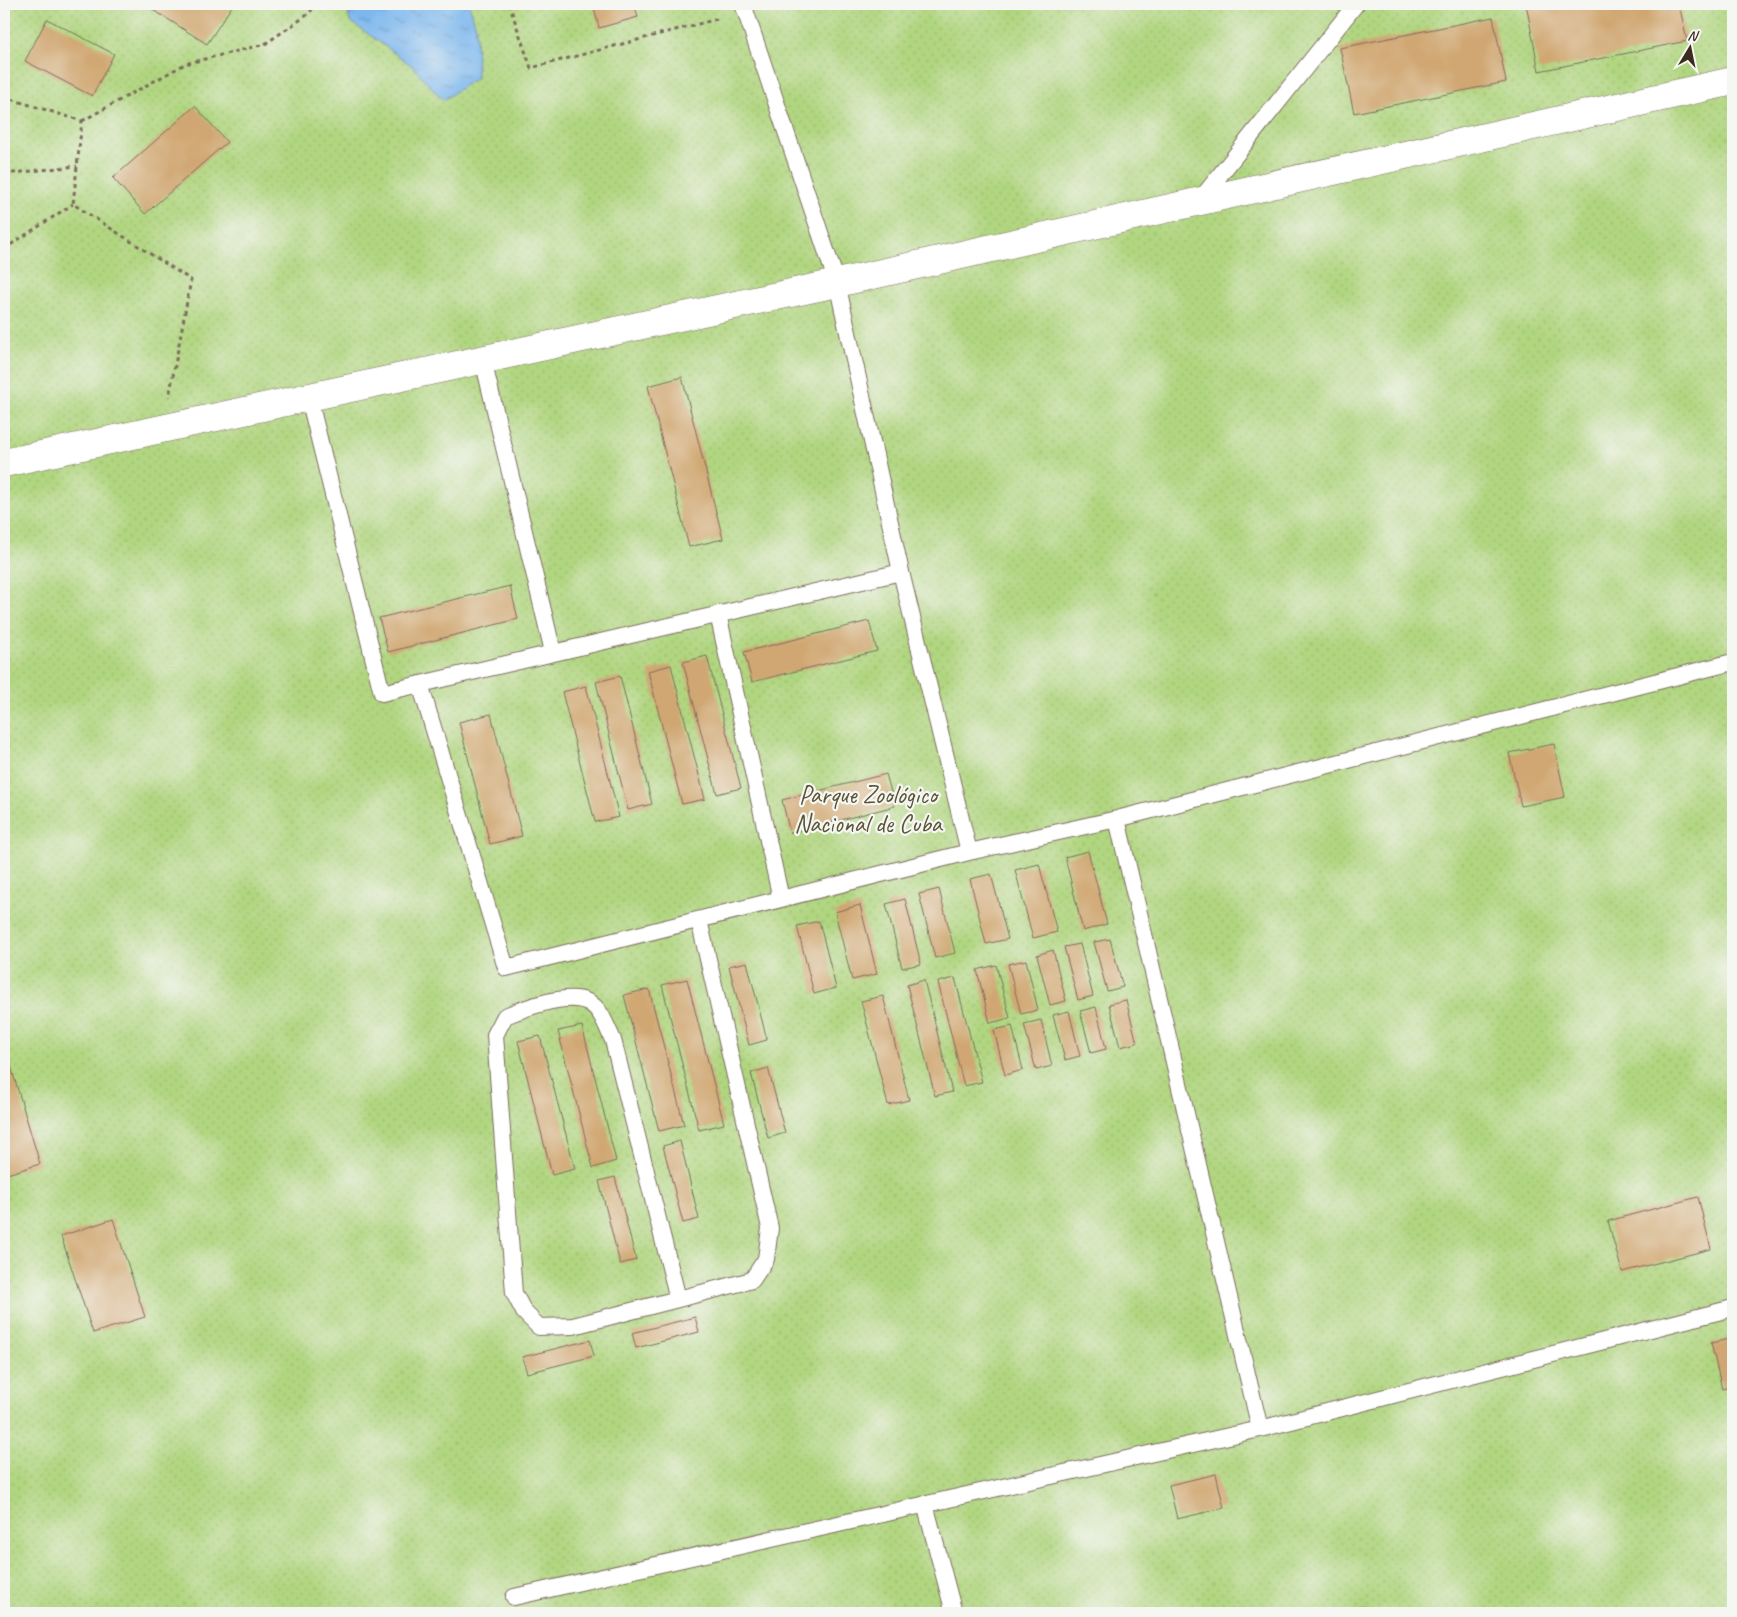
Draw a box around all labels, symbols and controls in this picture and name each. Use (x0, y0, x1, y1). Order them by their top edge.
north arrow (1664, 22, 1714, 72)
text: N (1686, 27, 1700, 45)
park label: Parque Zoológico Nacional de Cuba (794, 779, 944, 840)

